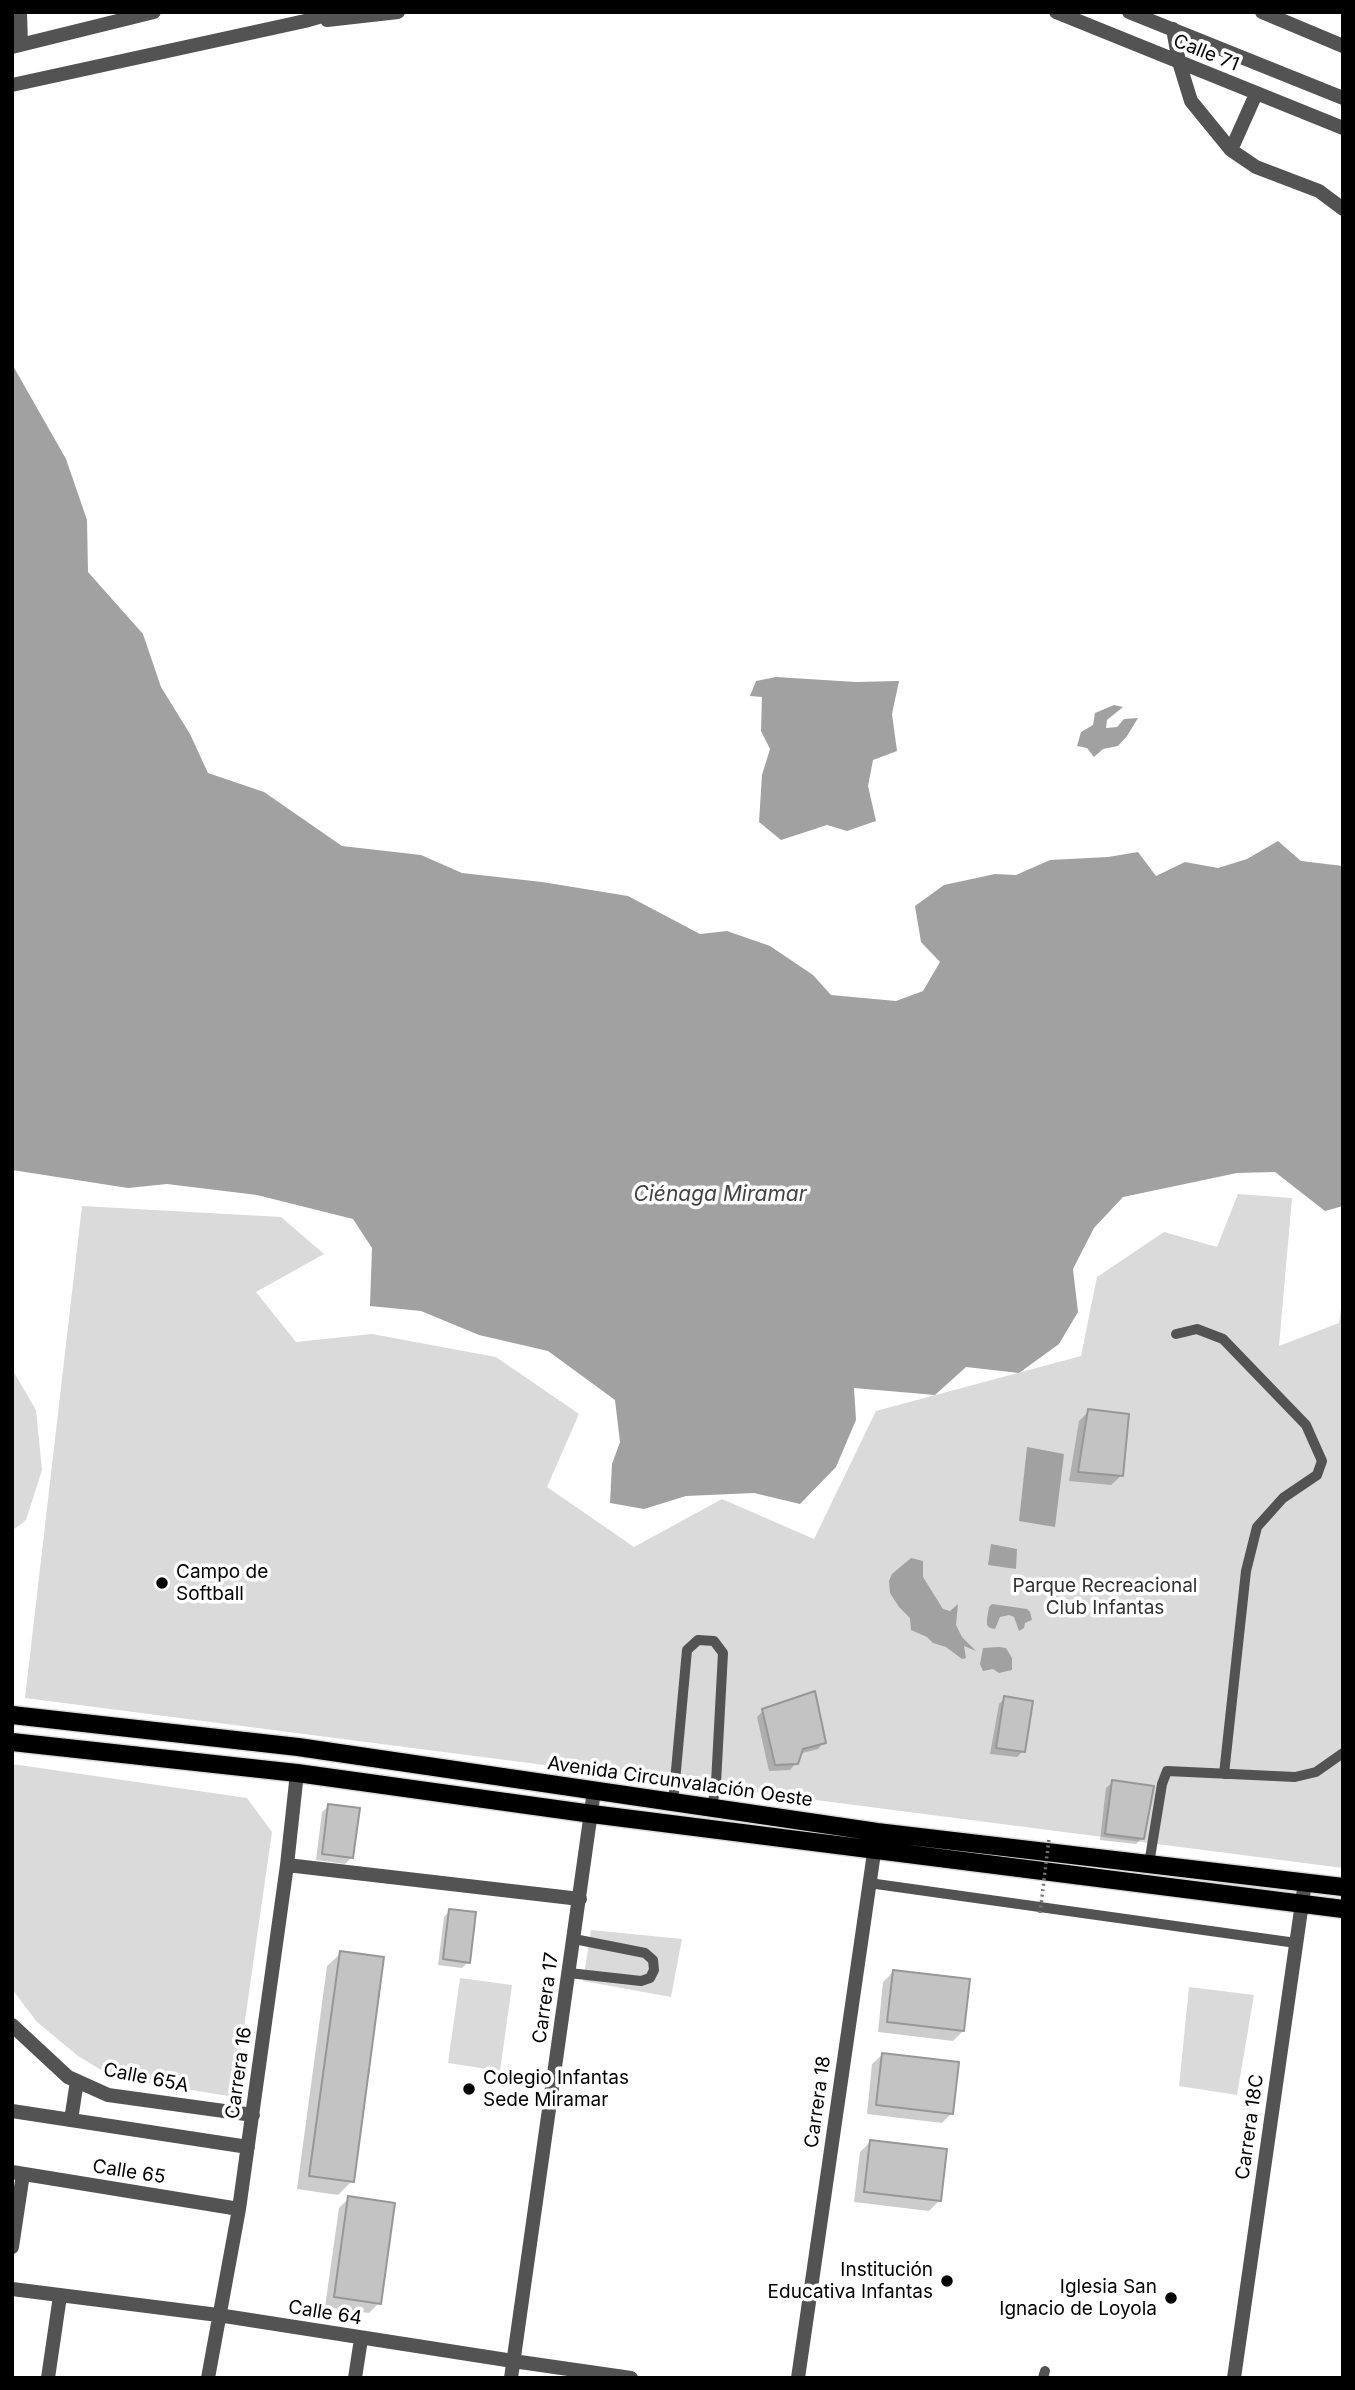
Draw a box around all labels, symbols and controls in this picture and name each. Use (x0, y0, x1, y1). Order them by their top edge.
street label: Calle 71 (1170, 30, 1242, 76)
water label: Ciénaga Miramar (633, 1182, 807, 1208)
place label: Campo de Softball (176, 1561, 268, 1605)
marker: Campo de Softball (154, 1575, 170, 1591)
park label: Parque Recreacional Club Infantas (1013, 1575, 1197, 1619)
street label: Avenida Circunvalación Oeste (546, 1752, 814, 1812)
street label: Carrera 17 (528, 1951, 564, 2045)
street label: Carrera 16 (221, 2026, 257, 2120)
street label: Carrera 18 (800, 2055, 836, 2149)
street label: Calle 65A (101, 2059, 191, 2097)
place label: Colegio Infantas Sede Miramar (483, 2067, 629, 2111)
street label: Carrera 18C (1231, 2073, 1269, 2181)
marker: Colegio Infantas Sede Miramar (461, 2081, 477, 2097)
street label: Calle 65 (91, 2155, 167, 2189)
place label: Institución Educativa Infantas (768, 2259, 933, 2303)
marker: Institución Educativa Infantas (939, 2273, 955, 2289)
place label: Iglesia San Ignacio de Loyola (999, 2276, 1157, 2320)
marker: Iglesia San Ignacio de Loyola (1163, 2290, 1179, 2306)
street label: Calle 64 (287, 2296, 363, 2330)

